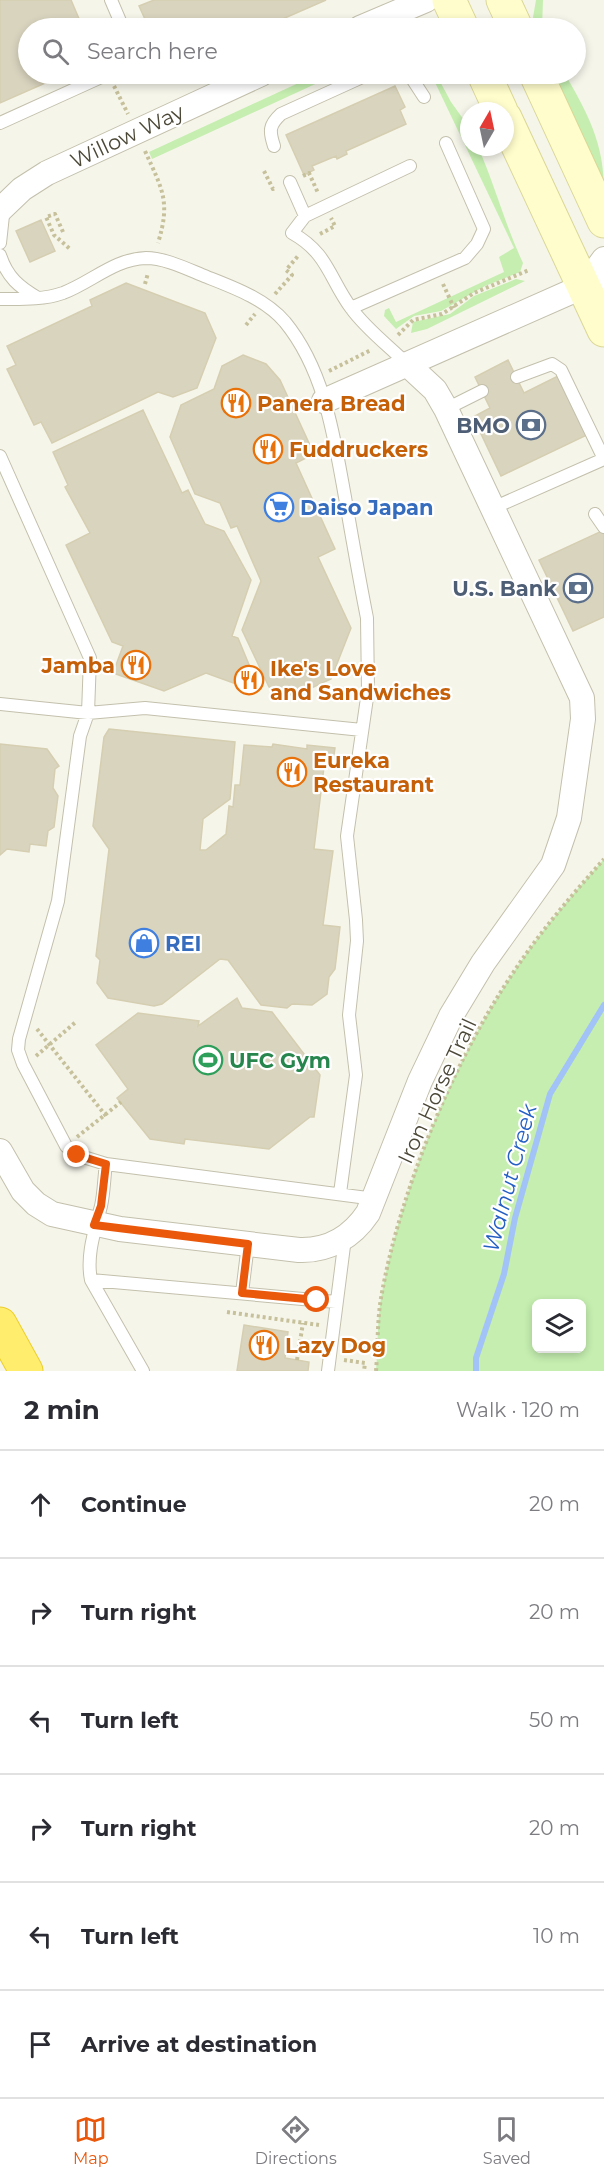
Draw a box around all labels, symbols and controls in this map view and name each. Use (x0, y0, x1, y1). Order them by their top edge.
search box (18, 18, 586, 84)
icon: search (39, 35, 72, 68)
text: Search here (87, 38, 218, 65)
street label: Willow Way (66, 99, 188, 173)
north arrow (460, 102, 514, 156)
restaurant icon: Panera Bread (220, 387, 252, 419)
place label: Panera Bread (257, 391, 405, 416)
bank icon: BMO (515, 409, 547, 441)
place label: BMO (456, 413, 510, 438)
restaurant icon: Fuddruckers (252, 433, 284, 465)
place label: Fuddruckers (289, 437, 428, 462)
supermarket icon: Daiso Japan (263, 491, 295, 523)
place label: Daiso Japan (300, 495, 434, 520)
bank icon: U.S. Bank (562, 572, 594, 604)
place label: U.S. Bank (452, 576, 557, 601)
restaurant icon: Jamba (120, 649, 152, 681)
place label: Jamba (40, 653, 115, 678)
place label: Ike's Love and Sandwiches (270, 656, 451, 705)
restaurant icon: Ike's Love and Sandwiches (233, 664, 265, 696)
place label: Eureka Restaurant (313, 748, 434, 797)
restaurant icon: Eureka Restaurant (276, 756, 308, 788)
shop icon: REI (128, 927, 160, 959)
place label: REI (165, 931, 201, 956)
street label: Iron Horse Trail (392, 1014, 482, 1168)
sports icon: UFC Gym (192, 1044, 224, 1076)
place label: UFC Gym (229, 1048, 331, 1073)
water label: Walnut Creek (477, 1100, 543, 1255)
route end (63, 1141, 89, 1167)
route start (303, 1286, 329, 1312)
map controls (532, 1299, 586, 1353)
button: layers (532, 1299, 586, 1353)
restaurant icon: Lazy Dog (248, 1329, 280, 1361)
place label: Lazy Dog (285, 1333, 386, 1358)
text: 2 min (24, 1394, 100, 1426)
text: Walk · 120 m (456, 1398, 580, 1422)
icon: ahead (24, 1488, 57, 1521)
text: Continue (81, 1491, 187, 1518)
text: 20 m (529, 1492, 580, 1516)
icon: right (24, 1596, 57, 1629)
text: Turn right (81, 1599, 196, 1626)
text: 20 m (529, 1600, 580, 1624)
icon: left (24, 1704, 57, 1737)
text: Turn left (81, 1707, 179, 1734)
text: 50 m (529, 1708, 580, 1732)
icon: right (24, 1812, 57, 1845)
text: Turn right (81, 1815, 196, 1842)
text: 20 m (529, 1816, 580, 1840)
icon: left (24, 1920, 57, 1953)
text: Turn left (81, 1923, 179, 1950)
text: 10 m (533, 1924, 580, 1948)
icon: arrive (24, 2028, 57, 2061)
text: Arrive at destination (81, 2031, 317, 2058)
tab: Map (73, 2113, 109, 2168)
tab: Directions (255, 2113, 337, 2168)
tab: Saved (483, 2113, 531, 2168)

